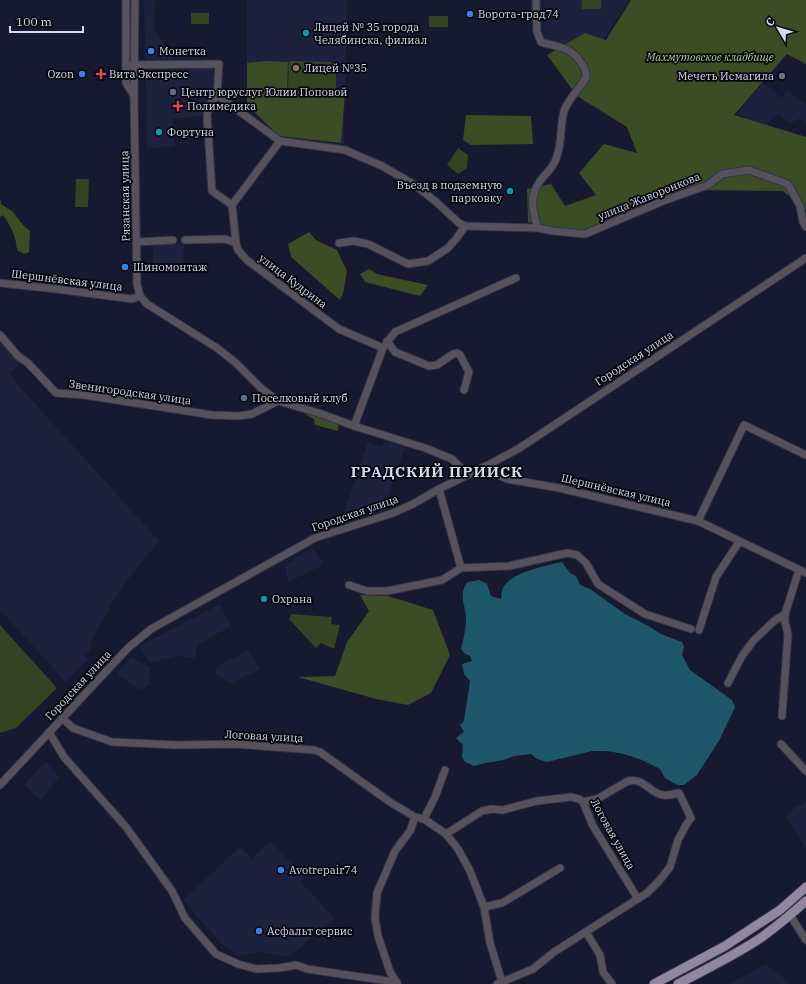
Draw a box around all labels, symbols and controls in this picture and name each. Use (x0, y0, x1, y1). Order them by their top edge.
place label: Ворота-град74 (478, 7, 559, 21)
scale bar (10, 8, 83, 34)
north arrow (758, 8, 798, 48)
marker: Ворота-град74 (465, 9, 475, 19)
text: 100 m (16, 14, 52, 29)
text: С (762, 15, 778, 29)
place label: Лицей № 35 города Челябинска, филиал (314, 20, 428, 47)
marker: Лицей № 35 города Челябинска, филиал (301, 28, 311, 38)
place label: Монетка (159, 44, 206, 58)
marker: Монетка (146, 46, 156, 56)
park label: Махмутовское кладбище (645, 50, 774, 64)
place label: Лицей №35 (304, 61, 367, 75)
marker: Лицей №35 (291, 63, 301, 73)
place label: Ozon (47, 67, 74, 81)
place label: Вита Экспресс (109, 67, 189, 81)
marker: Ozon (77, 69, 87, 79)
marker: Вита Экспресс (96, 69, 106, 79)
place label: Мечеть Исмагила (678, 69, 774, 83)
marker: Мечеть Исмагила (777, 71, 787, 81)
place label: Центр юруслуг Юлии Поповой (181, 85, 348, 99)
marker: Центр юруслуг Юлии Поповой (168, 87, 178, 97)
place label: Полимедика (187, 99, 256, 113)
marker: Полимедика (172, 100, 184, 112)
place label: Фортуна (167, 125, 214, 139)
marker: Фортуна (154, 127, 164, 137)
street label: Рязанская улица (117, 150, 133, 242)
street label: улица Жаворонкова (596, 169, 702, 223)
place label: Въезд в подземную парковку (397, 178, 502, 205)
marker: Въезд в подземную парковку (505, 186, 515, 196)
street label: улица Кудрина (256, 251, 330, 311)
place label: Шиномонтаж (133, 260, 207, 274)
marker: Шиномонтаж (120, 262, 130, 272)
street label: Шершнёвская улица (10, 266, 124, 294)
street label: Городская улица (592, 327, 676, 389)
street label: Звенигородская улица (68, 376, 192, 408)
place label: Поселковый клуб (252, 391, 347, 405)
marker: Поселковый клуб (239, 393, 249, 403)
district label: ГРАДСКИЙ ПРИИСК (351, 462, 523, 481)
street label: Шершнёвская улица (560, 471, 672, 509)
street label: Городская улица (310, 492, 400, 534)
place label: Охрана (272, 592, 312, 606)
marker: Охрана (259, 594, 269, 604)
street label: Городская улица (42, 647, 114, 723)
street label: Логовая улица (224, 727, 304, 745)
street label: Логовая улица (588, 796, 638, 872)
place label: Avotrepair74 (289, 863, 358, 877)
marker: Avotrepair74 (276, 865, 286, 875)
place label: Асфальт сервис (267, 924, 353, 938)
marker: Асфальт сервис (254, 926, 264, 936)

